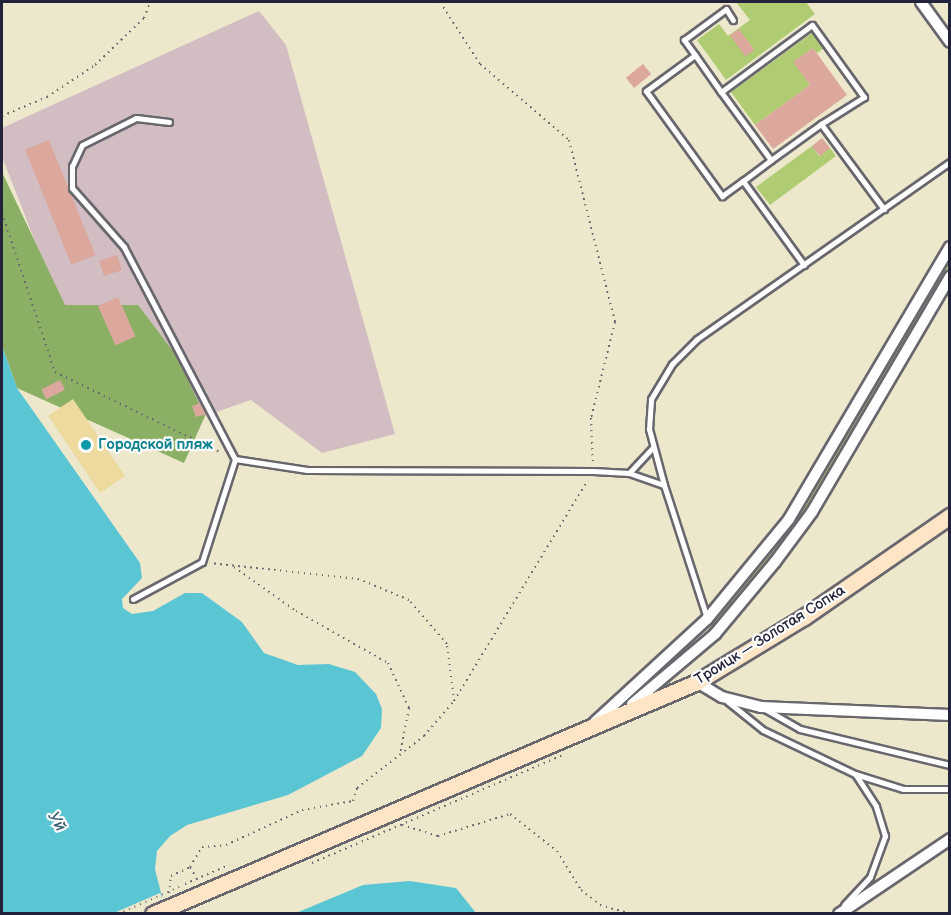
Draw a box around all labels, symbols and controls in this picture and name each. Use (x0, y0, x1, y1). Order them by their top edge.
place label: Городской пляж (98, 436, 213, 454)
marker: Городской пляж (79, 438, 93, 452)
street label: Троицк — Золотая Сопка (691, 581, 849, 689)
water label: Уй (43, 809, 69, 835)

